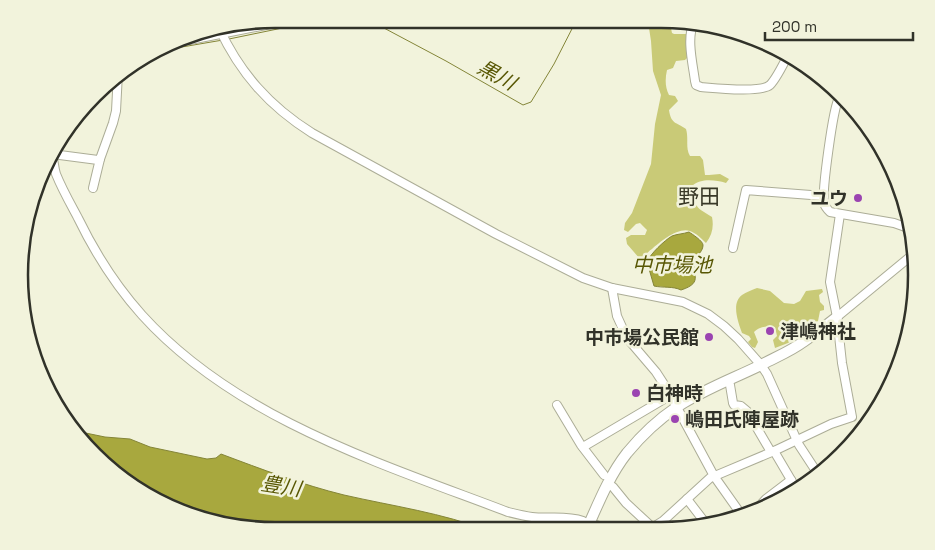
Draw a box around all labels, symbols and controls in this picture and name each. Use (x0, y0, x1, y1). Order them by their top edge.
scale bar (765, 10, 912, 42)
text: 200 m (772, 17, 817, 36)
water label: 黒川 (473, 54, 523, 97)
district label: 野田 (678, 183, 720, 210)
place label: ユウ (810, 186, 848, 211)
marker: ユウ (852, 192, 864, 204)
water label: 中市場池 (632, 252, 714, 278)
place label: 津嶋神社 (780, 319, 856, 344)
place label: 中市場公民館 (585, 325, 699, 350)
marker: 津嶋神社 (764, 325, 776, 337)
marker: 中市場公民館 (703, 331, 715, 343)
place label: 白神時 (646, 381, 703, 406)
marker: 白神時 (630, 387, 642, 399)
place label: 嶋田氏陣屋跡 (685, 407, 799, 432)
marker: 嶋田氏陣屋跡 (669, 413, 681, 425)
water label: 豊川 (259, 470, 305, 502)

